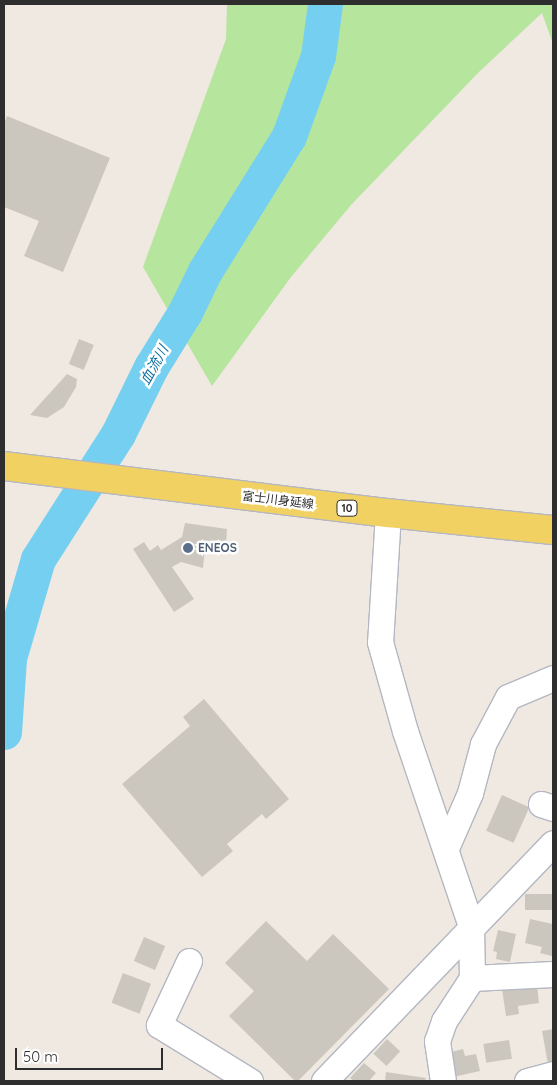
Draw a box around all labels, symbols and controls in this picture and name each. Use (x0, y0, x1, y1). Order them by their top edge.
water label: 血流川 (136, 343, 172, 387)
street label: 富士川身延線 (241, 488, 315, 512)
road number: 10 (336, 499, 358, 516)
place label: ENEOS (198, 541, 237, 555)
marker: ENEOS (182, 542, 194, 554)
scale bar (18, 1038, 165, 1070)
text: 50 m (23, 1047, 58, 1066)

